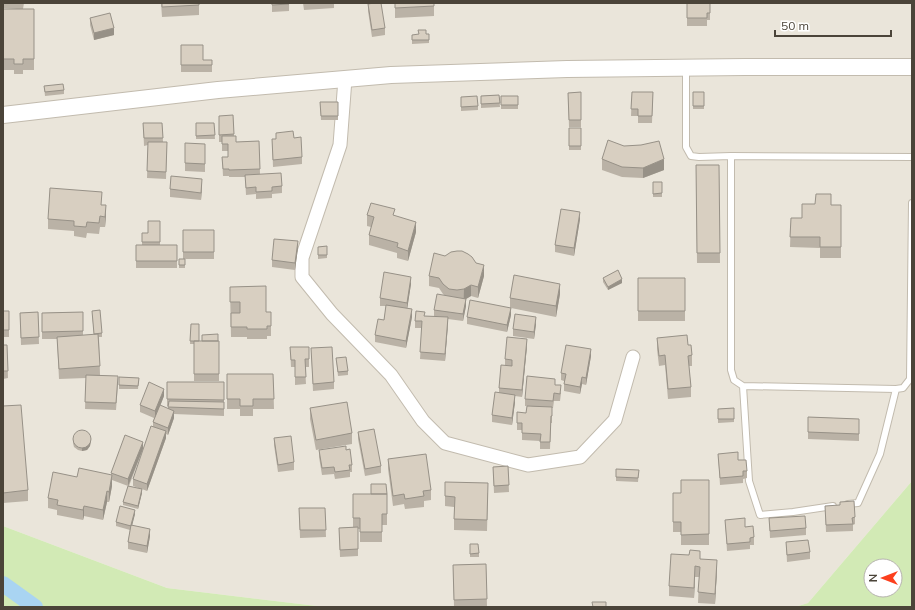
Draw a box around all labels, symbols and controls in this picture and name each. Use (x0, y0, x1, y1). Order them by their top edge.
scale bar (775, 12, 891, 38)
text: 50 m (781, 18, 809, 33)
north arrow (863, 558, 903, 598)
text: N (866, 574, 880, 582)

